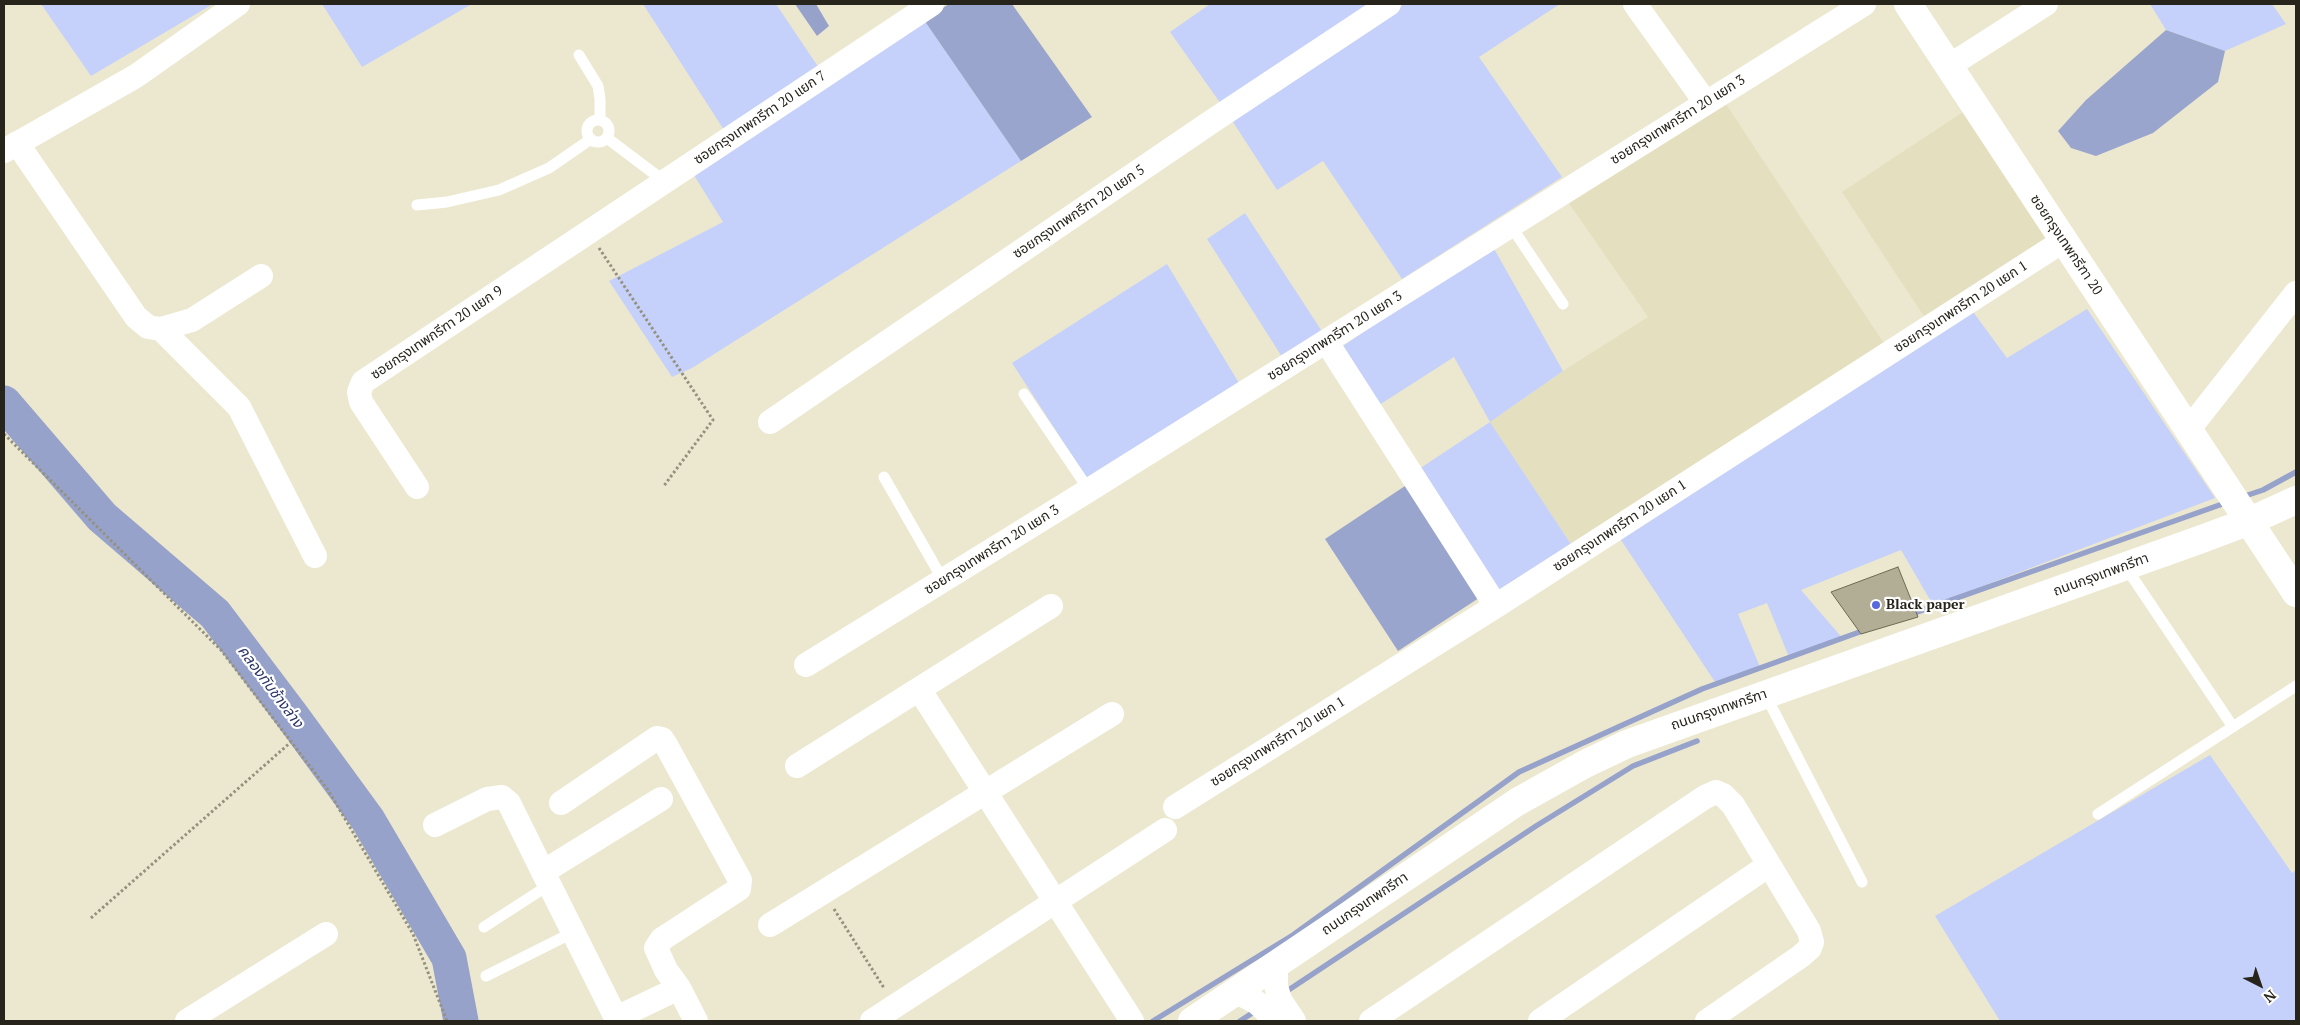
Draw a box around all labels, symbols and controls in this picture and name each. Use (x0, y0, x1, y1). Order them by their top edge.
street label: ซอยกรุงเทพกรีฑา 20 แยก 7 (691, 67, 829, 169)
street label: ซอยกรุงเทพกรีฑา 20 แยก 3 (1607, 72, 1749, 168)
street label: ซอยกรุงเทพกรีฑา 20 แยก 5 (1010, 161, 1148, 263)
street label: ซอยกรุงเทพกรีฑา 20 (2026, 192, 2106, 298)
street label: ซอยกรุงเทพกรีฑา 20 แยก 1 (1891, 258, 2031, 356)
street label: ซอยกรุงเทพกรีฑา 20 แยก 9 (368, 282, 506, 384)
street label: ซอยกรุงเทพกรีฑา 20 แยก 3 (1264, 288, 1406, 384)
street label: ซอยกรุงเทพกรีฑา 20 แยก 1 (1550, 477, 1690, 575)
street label: ซอยกรุงเทพกรีฑา 20 แยก 3 (921, 502, 1063, 598)
street label: ถนนกรุงเทพกรีฑา (2051, 550, 2151, 600)
place label: Black paper (1886, 597, 1965, 613)
marker: Black paper (1870, 599, 1882, 611)
water label: คลองทับช้างล่าง (233, 643, 307, 731)
street label: ถนนกรุงเทพกรีฑา (1669, 686, 1769, 734)
street label: ซอยกรุงเทพกรีฑา 20 แยก 1 (1207, 694, 1349, 790)
street label: ถนนกรุงเทพกรีฑา (1319, 869, 1411, 939)
north arrow (2235, 960, 2285, 1010)
text: N (2260, 986, 2280, 1007)

